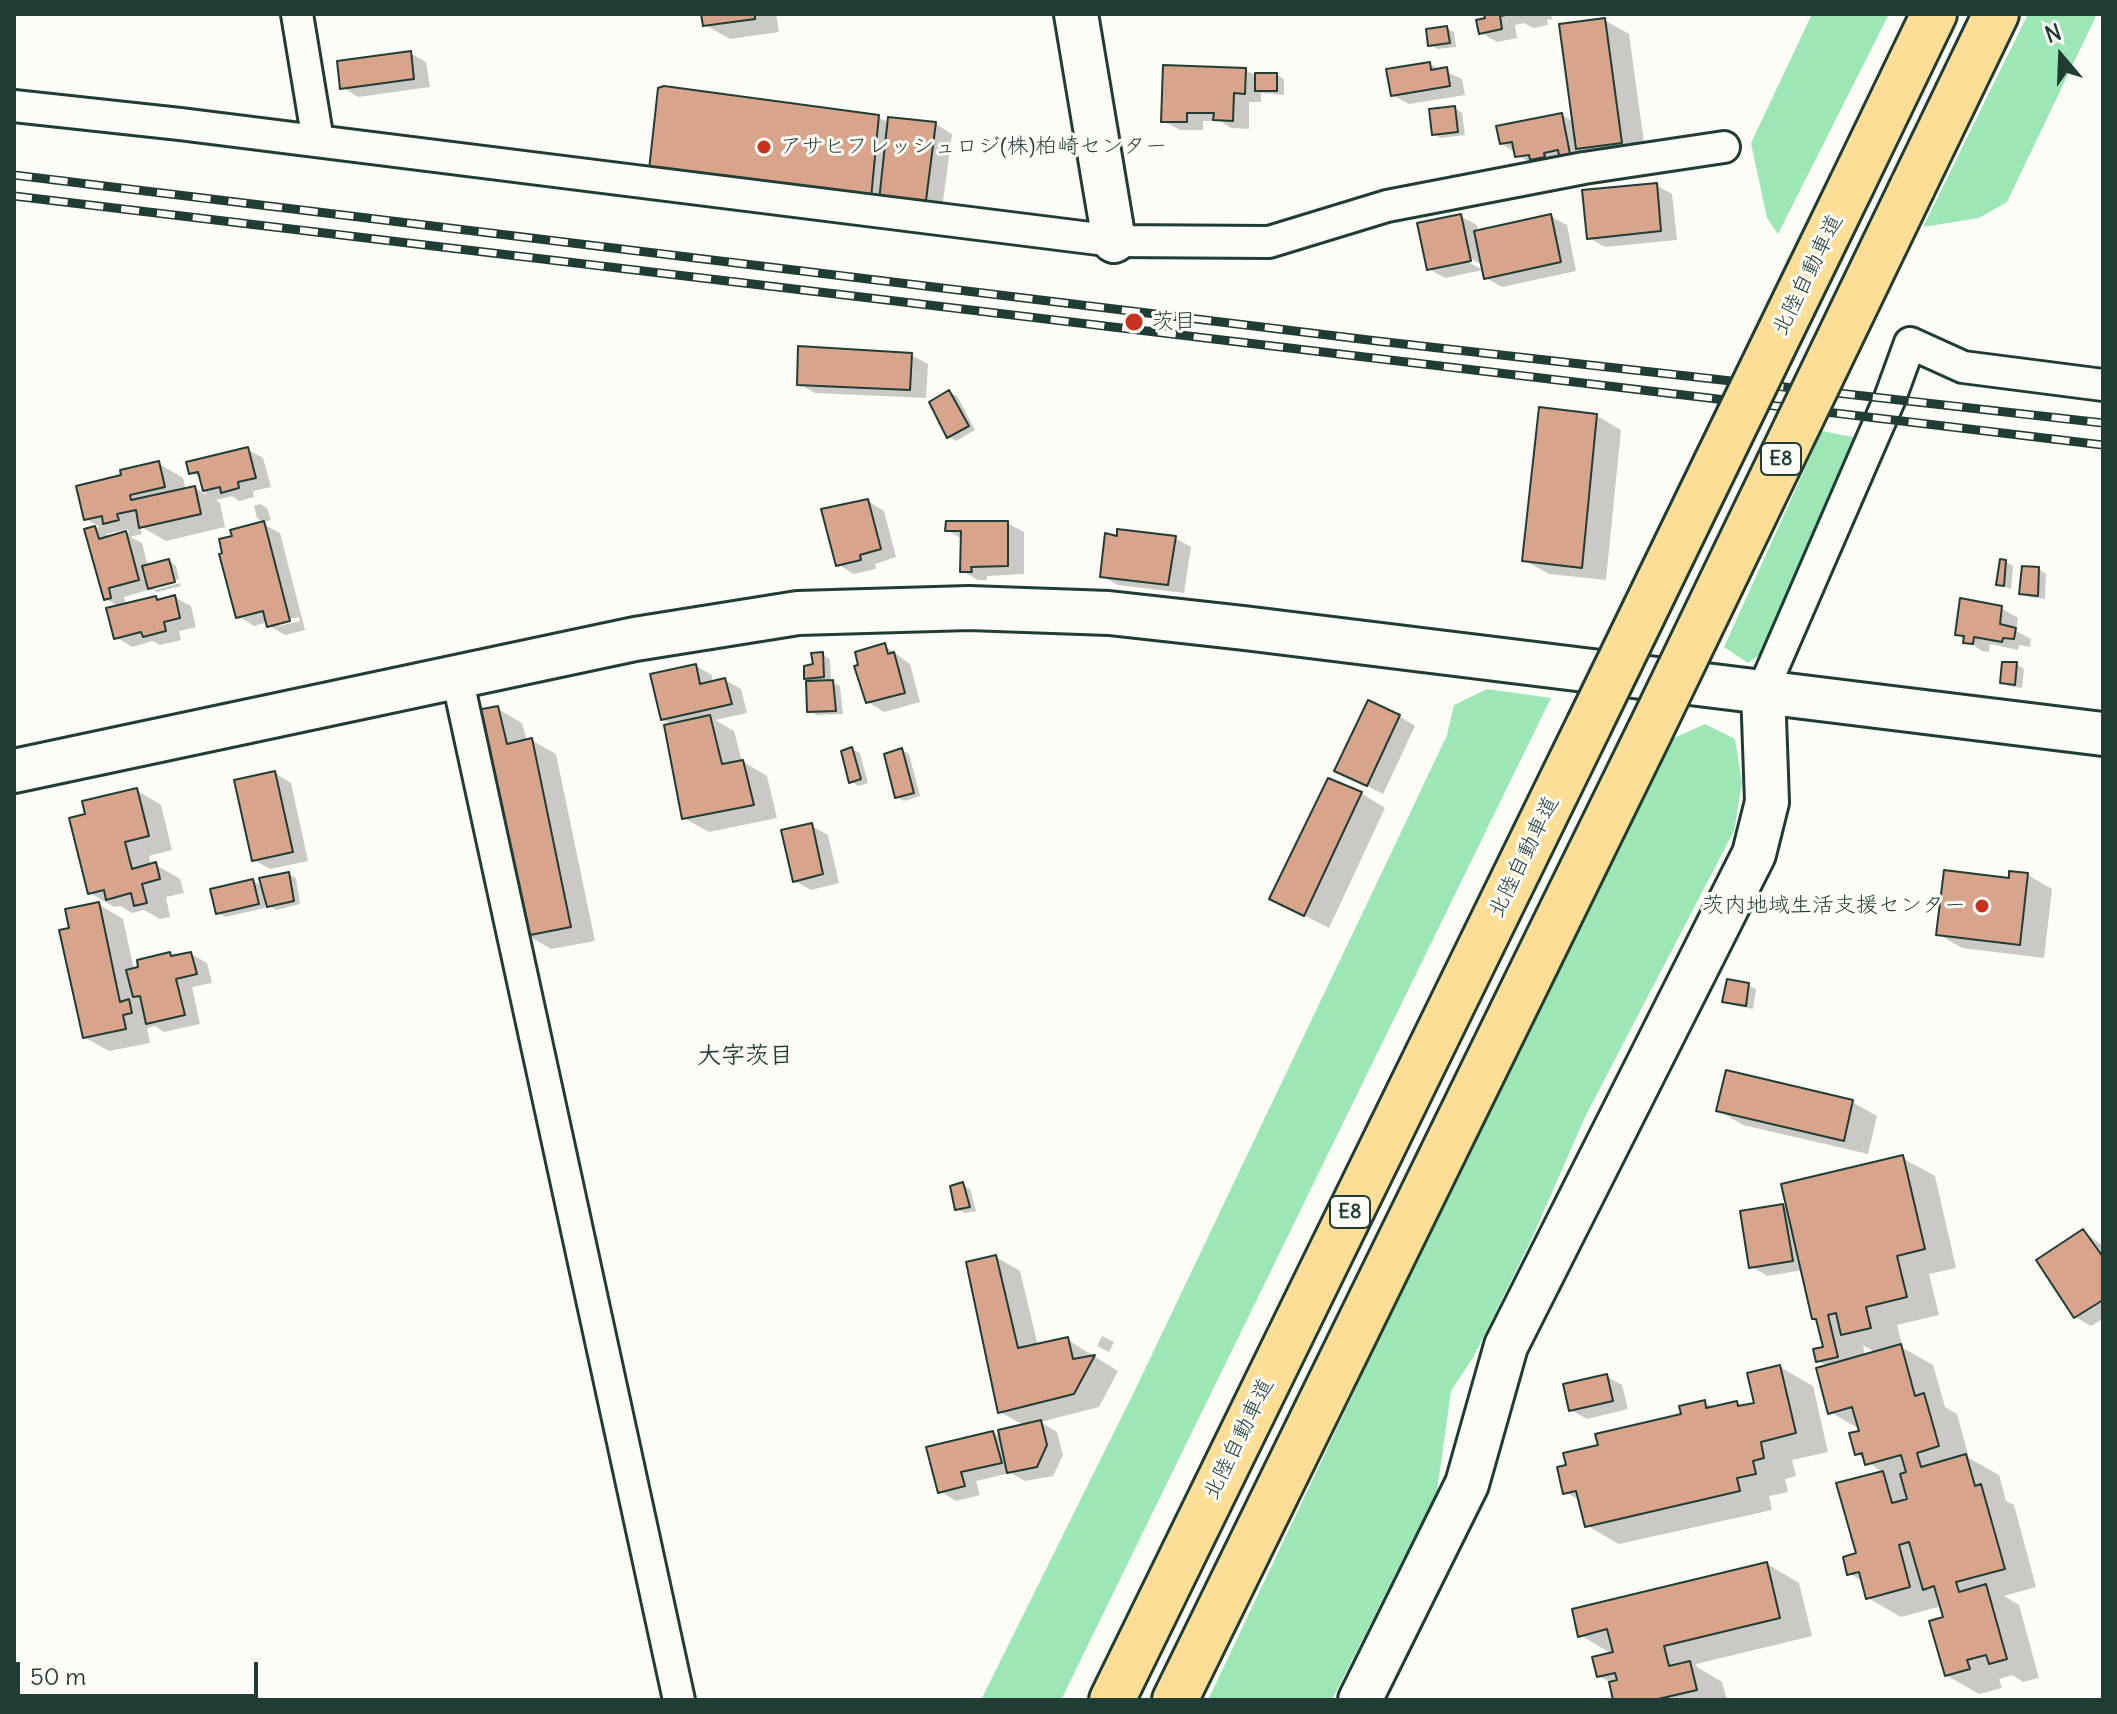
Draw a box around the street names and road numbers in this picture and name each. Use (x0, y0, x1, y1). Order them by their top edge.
street label: 北陸自動車道 (1767, 210, 1849, 340)
road number: E8 (1761, 443, 1801, 475)
street label: 北陸自動車道 (1483, 792, 1565, 922)
road number: E8 (1330, 1196, 1370, 1228)
street label: 北陸自動車道 (1198, 1374, 1280, 1504)

